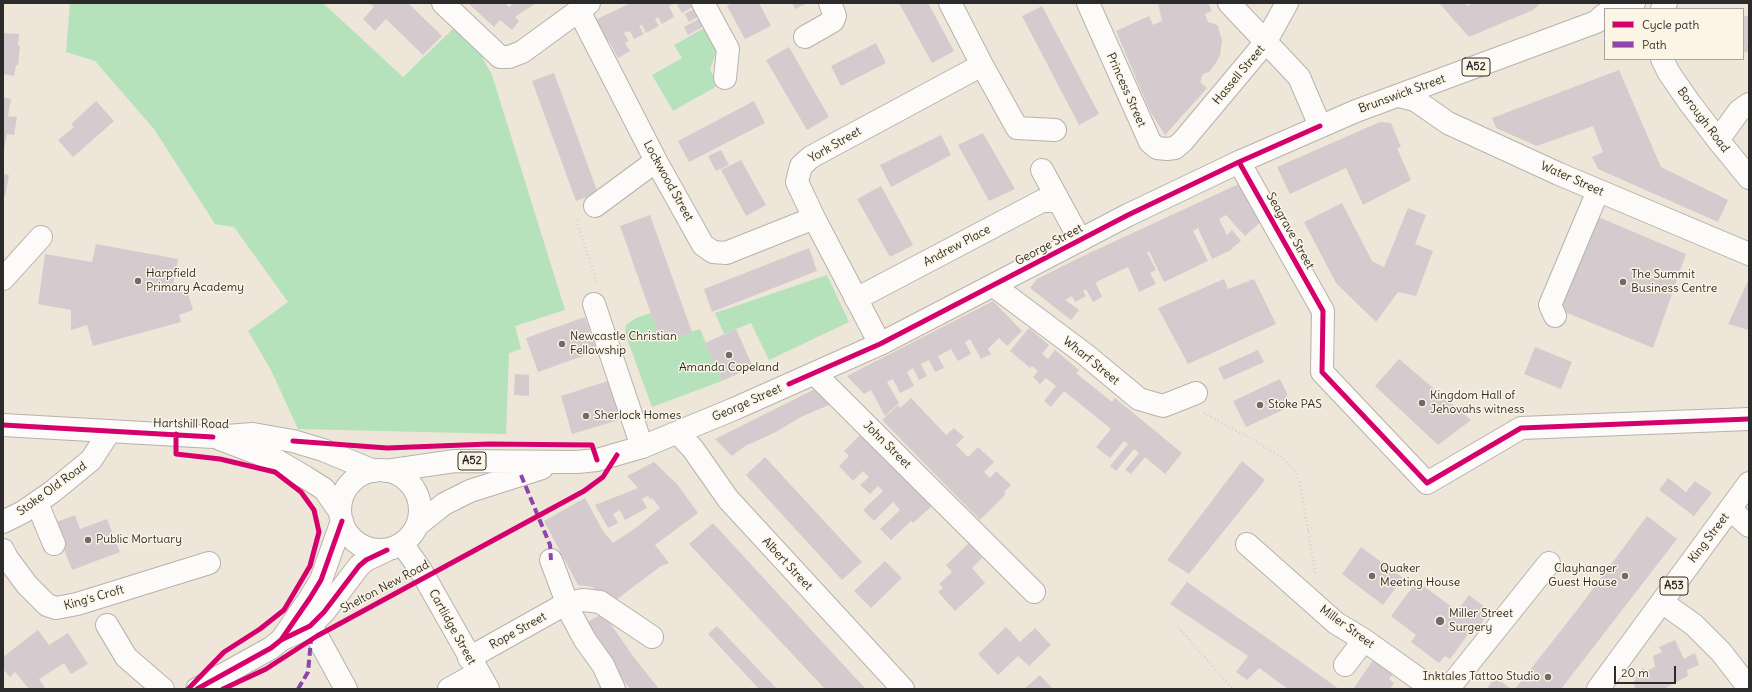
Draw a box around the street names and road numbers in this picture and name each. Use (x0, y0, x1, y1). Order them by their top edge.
street label: Hassell Street (1210, 42, 1268, 108)
street label: Princess Street (1103, 51, 1149, 129)
road number: A52 (1462, 58, 1490, 76)
street label: Brunswick Street (1357, 72, 1447, 116)
street label: Borough Road (1674, 85, 1732, 155)
street label: York Street (806, 124, 864, 166)
street label: Lockwood Street (640, 138, 696, 224)
street label: Water Street (1538, 159, 1606, 199)
street label: Seagrave Street (1263, 190, 1317, 272)
street label: George Street (1013, 221, 1085, 269)
street label: Andrew Place (921, 222, 993, 270)
street label: Wharf Street (1060, 334, 1122, 388)
street label: George Street (710, 381, 784, 425)
street label: Hartshill Road (153, 416, 229, 432)
street label: John Street (860, 418, 914, 472)
road number: A52 (458, 452, 486, 470)
street label: Stoke Old Road (14, 459, 90, 519)
street label: King Street (1686, 510, 1732, 566)
street label: Albert Street (759, 534, 815, 594)
street label: Shelton New Road (338, 558, 432, 616)
road number: A53 (1660, 577, 1688, 595)
street label: King's Croft (62, 583, 126, 613)
street label: Cartlidge Street (425, 587, 479, 667)
street label: Miller Street (1317, 602, 1377, 652)
street label: Rope Street (487, 610, 549, 652)

